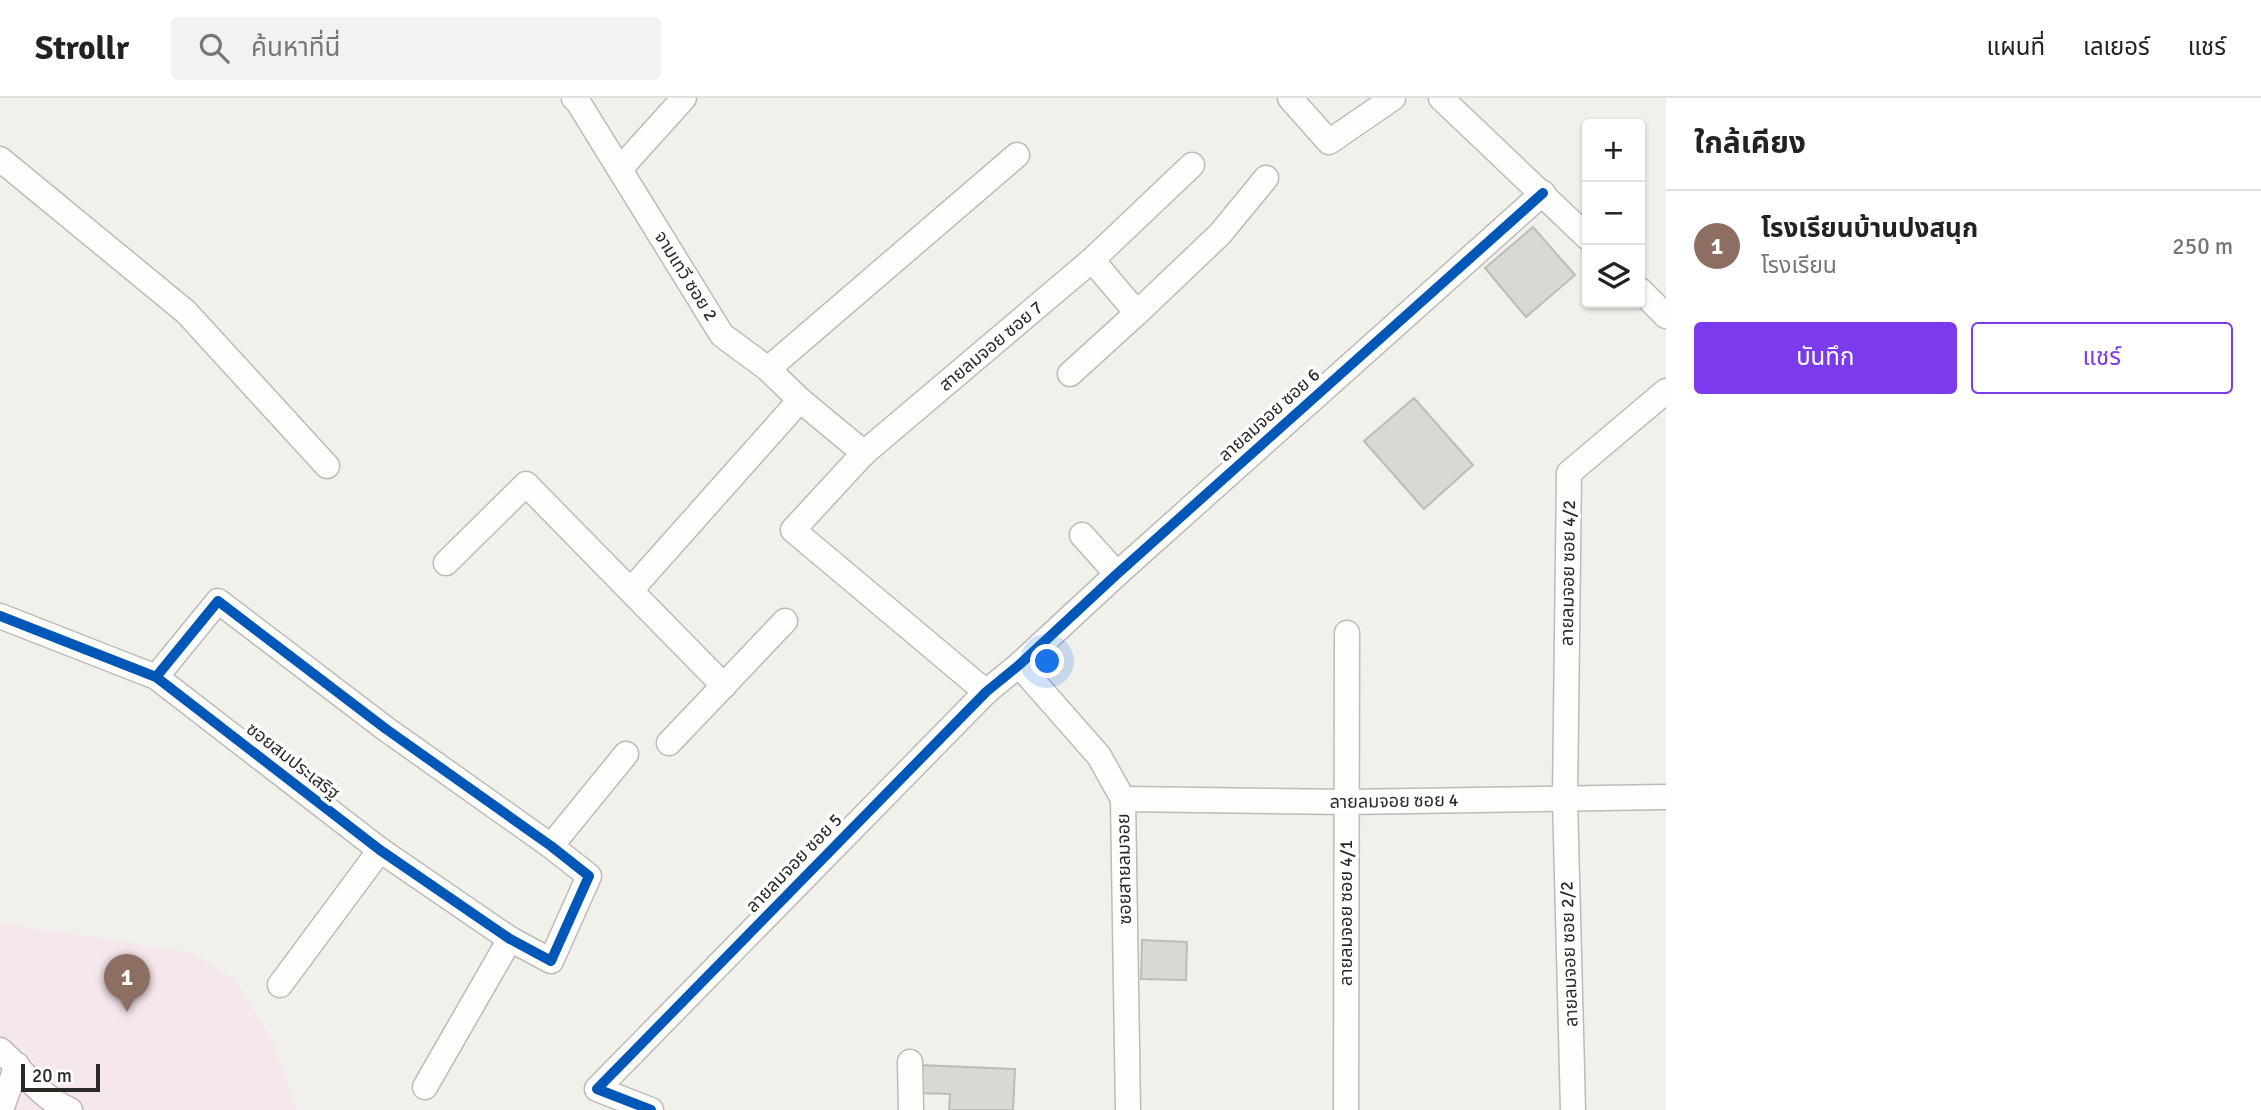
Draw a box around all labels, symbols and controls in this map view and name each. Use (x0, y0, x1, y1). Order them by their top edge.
search box (171, 17, 661, 80)
text: Strollr (35, 28, 129, 69)
icon: search (195, 29, 233, 67)
text: ค้นหาที่นี่ (251, 32, 341, 64)
text: แผนที่ (1987, 32, 2045, 62)
text: เลเยอร์ (2083, 32, 2150, 62)
text: แชร์ (2188, 32, 2226, 62)
map controls (1582, 119, 1645, 308)
button: + (1582, 119, 1645, 182)
text: ใกล้เคียง (1694, 125, 1806, 162)
button: − (1582, 182, 1645, 245)
text: โรงเรียนบ้านปงสนุก (1761, 213, 1978, 245)
street label: จามเทวี ซอย 2 (650, 227, 722, 325)
text: 1 (1711, 232, 1723, 261)
text: 250 m (2172, 232, 2233, 261)
button: layers (1582, 245, 1645, 308)
text: โรงเรียน (1761, 251, 1837, 280)
street label: สายลมจอย ซอย 7 (935, 296, 1047, 396)
button: บันทึก (1694, 322, 1957, 394)
button: แชร์ (1971, 322, 2233, 394)
street label: ลายลมจอย ซอย 6 (1214, 364, 1324, 466)
street label: ลายลมจอย ซอย 4/2 (1556, 500, 1580, 646)
your location (1030, 644, 1064, 678)
street label: ซอยสมประเสริฐ (242, 718, 344, 804)
street label: ลายลมจอย ซอย 4 (1329, 789, 1459, 813)
street label: ลายลมจอย ซอย 5 (741, 809, 847, 917)
street label: ซอยสายลมจอย (1112, 813, 1136, 925)
street label: ลายลมจอย ซอย 4/1 (1335, 840, 1357, 986)
street label: ลายลมจอย ซอย 2/2 (1555, 881, 1583, 1027)
pin: 1 (104, 954, 150, 1012)
scale bar (21, 1061, 100, 1093)
text: 20 m (32, 1064, 72, 1088)

